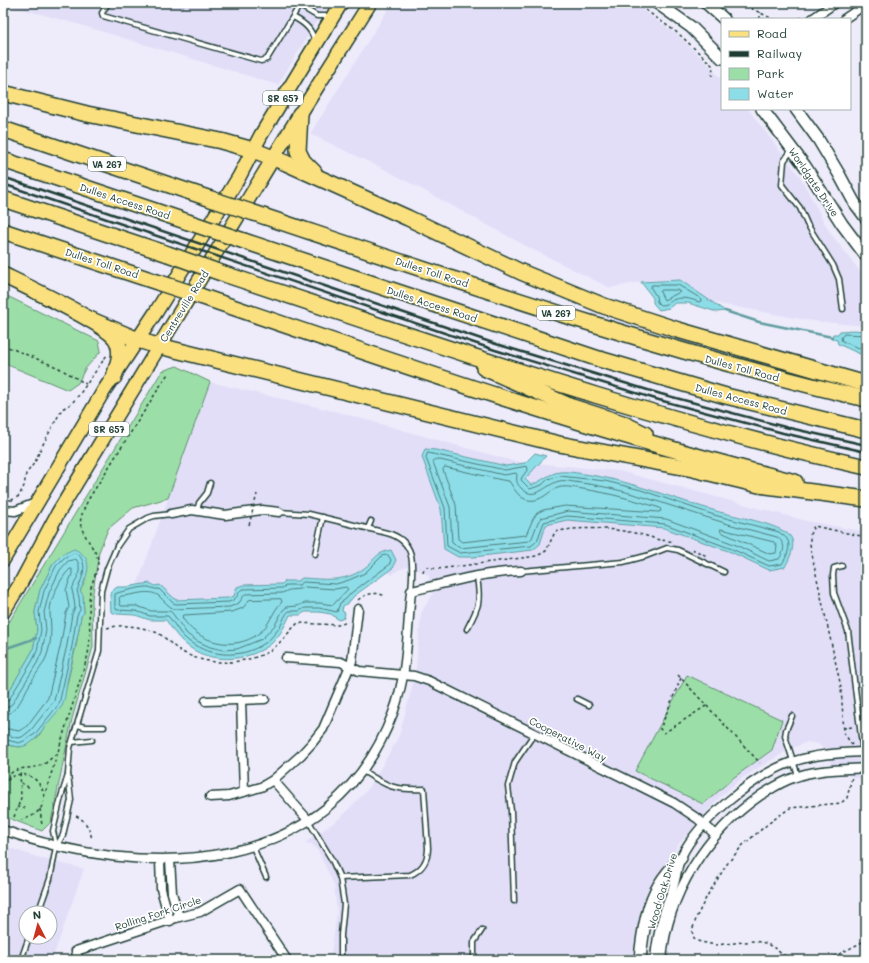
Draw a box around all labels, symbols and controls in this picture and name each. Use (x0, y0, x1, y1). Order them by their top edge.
legend (721, 18, 851, 110)
text: Road (757, 25, 787, 41)
text: Railway (757, 45, 802, 61)
text: Park (757, 65, 784, 81)
text: Water (757, 85, 794, 101)
road number: SR 657 (263, 91, 303, 105)
street label: Worldgate Drive (786, 145, 842, 219)
road number: VA 267 (88, 157, 126, 171)
street label: Dulles Access Road (78, 180, 172, 222)
street label: Dulles Toll Road (64, 245, 140, 281)
street label: Dulles Toll Road (394, 254, 470, 290)
street label: Centreville Road (156, 267, 212, 345)
street label: Dulles Access Road (385, 283, 479, 325)
road number: VA 267 (537, 306, 575, 320)
street label: Dulles Toll Road (703, 351, 781, 385)
street label: Dulles Access Road (694, 380, 788, 418)
road number: SR 657 (89, 422, 129, 436)
street label: Cooperative Way (527, 713, 609, 765)
street label: Wood Oak Drive (644, 851, 680, 931)
street label: Rolling Fork Circle (113, 892, 203, 934)
north arrow (18, 905, 58, 945)
text: N (32, 907, 42, 922)

